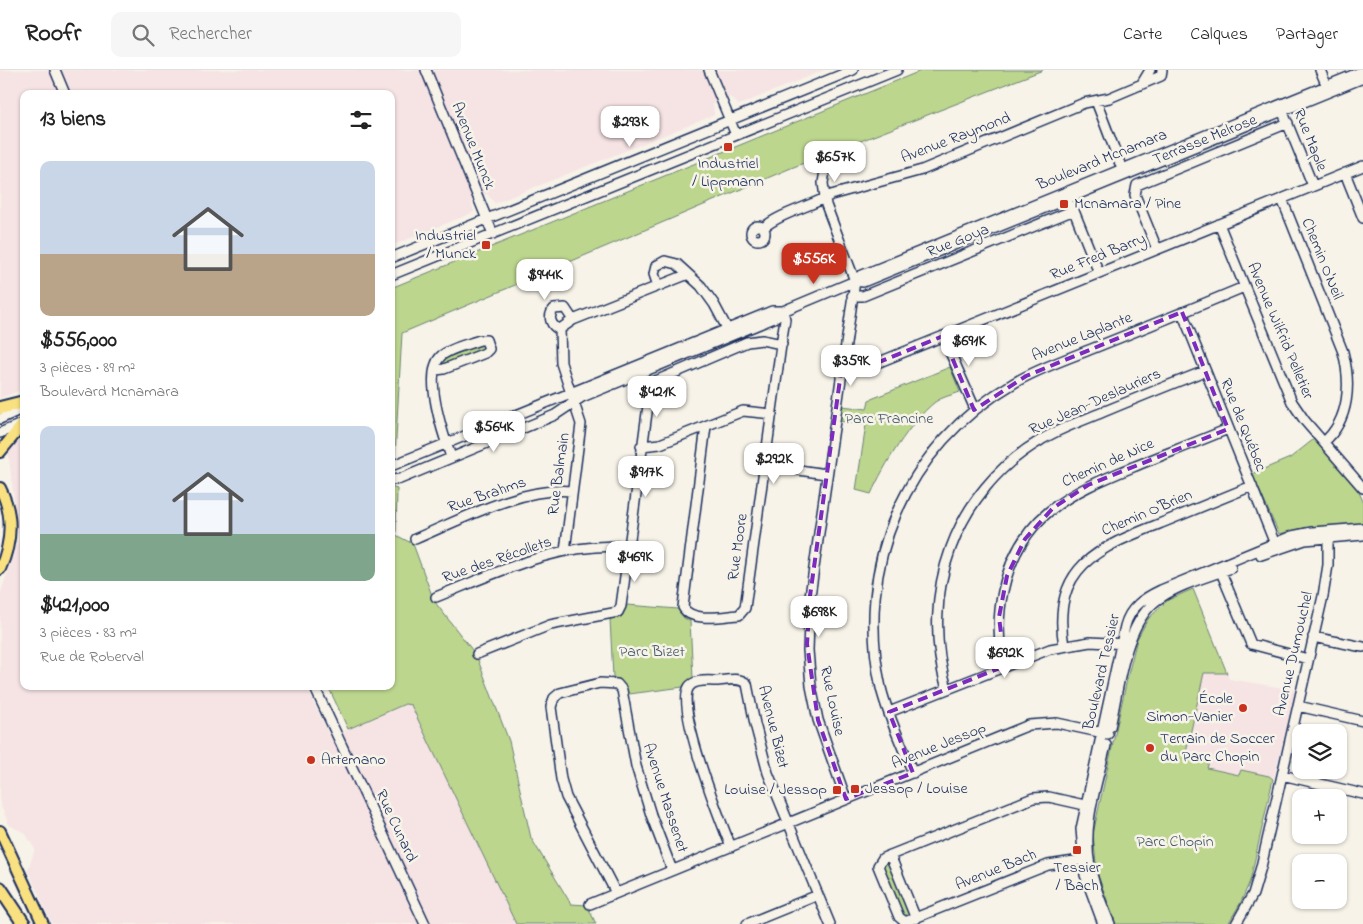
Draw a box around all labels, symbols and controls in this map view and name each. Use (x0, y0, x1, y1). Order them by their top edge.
search box (111, 12, 461, 57)
text: Roofr (25, 17, 81, 52)
icon: search (129, 21, 157, 49)
text: Rechercher (169, 21, 252, 48)
text: Carte (1123, 22, 1162, 48)
text: Calques (1190, 22, 1248, 48)
text: Partager (1276, 22, 1338, 48)
street label: Avenue Munck (445, 99, 502, 194)
text: 13 biens (40, 105, 106, 135)
street label: Rue Maple (1287, 105, 1334, 176)
icon: filters (347, 106, 375, 134)
pin: $293K (595, 106, 665, 148)
street label: Avenue Raymond (898, 106, 1014, 170)
street label: Terrasse Melrose (1149, 108, 1261, 172)
text: $293K (612, 110, 648, 134)
street label: Boulevard Mcnamara (1032, 123, 1171, 198)
pin: $657K (800, 140, 870, 183)
marker: Industriel / Lippmann (722, 141, 734, 153)
text: $657K (815, 145, 855, 169)
place label: Industriel / Lippmann (692, 152, 764, 194)
place label: Mcnamara / Pine (1074, 192, 1182, 216)
icon: home (163, 194, 253, 284)
marker: Mcnamara / Pine (1058, 198, 1070, 210)
street label: Chemin O'Neil (1295, 214, 1349, 304)
street label: Rue Goya (923, 218, 993, 264)
place label: Industriel / Munck (415, 224, 477, 266)
street label: Rue Fred Barry (1046, 227, 1150, 287)
marker: Industriel / Munck (480, 239, 492, 251)
pin: $556K (779, 242, 849, 285)
text: $556K (793, 247, 835, 271)
pin: $944K (510, 258, 580, 301)
street label: Avenue Wilfrid Pelletier (1240, 259, 1320, 403)
text: $944K (527, 263, 563, 287)
street label: Avenue Laplante (1028, 306, 1137, 368)
pin: $691K (934, 324, 1004, 367)
text: $556,000 (40, 326, 117, 356)
text: $691K (952, 329, 986, 353)
pin: $359K (816, 344, 886, 387)
text: $359K (832, 349, 870, 373)
text: 3 pièces · 89 m² (40, 356, 135, 380)
street label: Rue Jean-Deslauriers (1025, 362, 1165, 442)
street label: Rue de Québec (1213, 375, 1273, 476)
pin: $421K (622, 376, 692, 418)
text: Boulevard Mcnamara (40, 380, 179, 404)
text: $421K (638, 380, 676, 404)
park label: Parc Francine (845, 407, 934, 431)
pin: $564K (459, 410, 529, 453)
text: $564K (474, 415, 514, 439)
street label: Rue Balmain (541, 431, 577, 517)
street label: Chemin de Nice (1058, 432, 1159, 494)
pin: $292K (739, 442, 809, 485)
text: $292K (755, 447, 793, 471)
pin: $917K (611, 456, 681, 498)
icon: home (163, 459, 253, 549)
text: $917K (629, 460, 663, 484)
street label: Rue Brahms (444, 470, 530, 520)
street label: Chemin O'Brien (1098, 483, 1196, 543)
street label: Rue Moore (721, 511, 755, 582)
street label: Rue des Récollets (439, 530, 555, 590)
pin: $469K (600, 540, 670, 583)
text: $469K (617, 545, 653, 569)
street label: Avenue Dumouchel (1268, 589, 1320, 719)
text: $421,000 (40, 591, 109, 621)
pin: $698K (784, 596, 854, 638)
text: $698K (801, 600, 837, 624)
street label: Boulevard Tessier (1077, 612, 1127, 733)
text: 3 pièces · 83 m² (40, 621, 137, 645)
pin: $692K (970, 636, 1040, 679)
park label: Parc Bizet (619, 640, 686, 664)
text: $692K (986, 641, 1024, 665)
text: Rue de Roberval (40, 645, 144, 669)
street label: Rue Louise (813, 664, 851, 739)
street label: Avenue Bizet (751, 683, 795, 772)
place label: École Simon-Vanier (1146, 687, 1234, 729)
marker: École Simon-Vanier (1237, 702, 1249, 714)
street label: Avenue Jessop (888, 716, 990, 776)
map controls (1292, 724, 1347, 909)
button: layers (1292, 724, 1347, 779)
place label: Terrain de Soccer du Parc Chopin (1160, 727, 1275, 769)
street label: Avenue Massenet (636, 740, 694, 857)
marker: Terrain de Soccer du Parc Chopin (1144, 742, 1156, 754)
place label: Artemano (321, 748, 386, 772)
marker: Artemano (305, 754, 317, 766)
place label: Jessop / Louise (865, 777, 969, 801)
place label: Louise / Jessop (724, 778, 827, 802)
marker: Jessop / Louise (849, 783, 861, 795)
marker: Louise / Jessop (831, 784, 843, 796)
street label: Rue Cunard (369, 786, 423, 866)
button: + (1292, 789, 1347, 844)
park label: Parc Chopin (1136, 830, 1214, 854)
street label: Avenue Bach (952, 843, 1040, 897)
marker: Tessier / Bach (1071, 844, 1083, 856)
button: − (1292, 854, 1347, 909)
place label: Tessier / Bach (1053, 856, 1101, 898)

